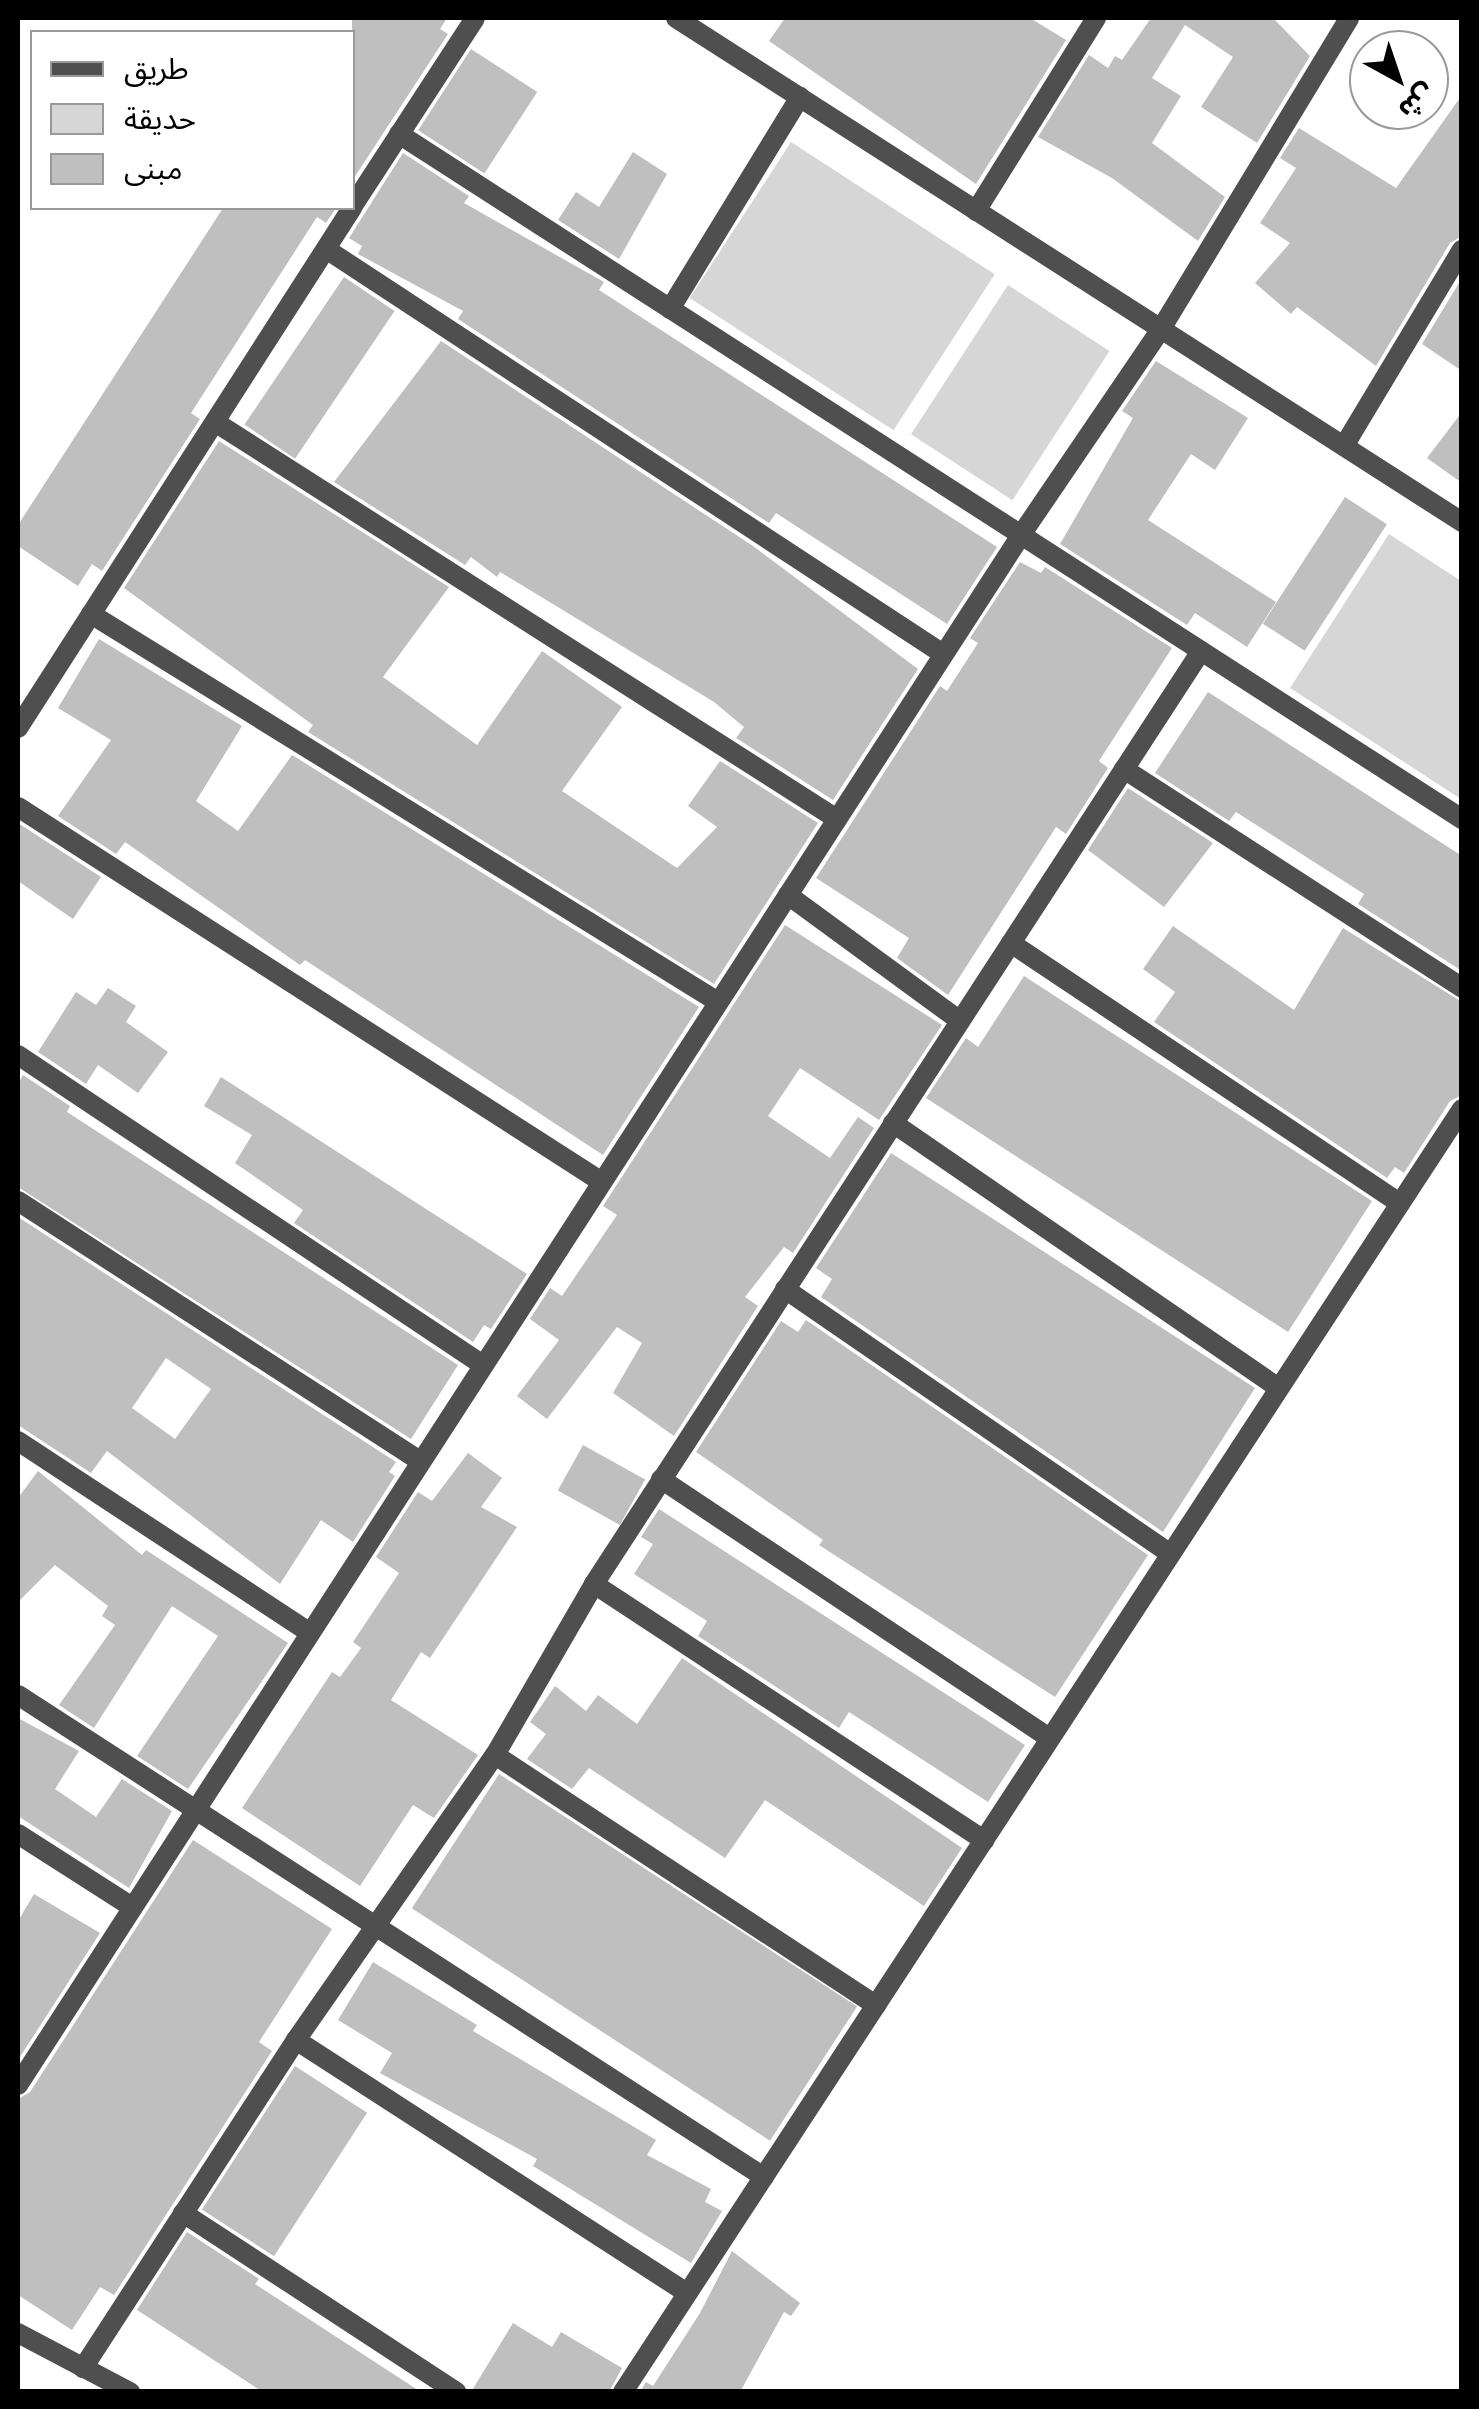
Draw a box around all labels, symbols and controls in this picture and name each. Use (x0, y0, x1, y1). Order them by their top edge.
legend (30, 30, 355, 210)
north arrow (1349, 30, 1449, 130)
text: طريق (124, 47, 189, 90)
text: ش (1390, 75, 1445, 129)
text: حديقة (124, 97, 196, 140)
text: مبنى (124, 147, 182, 190)

